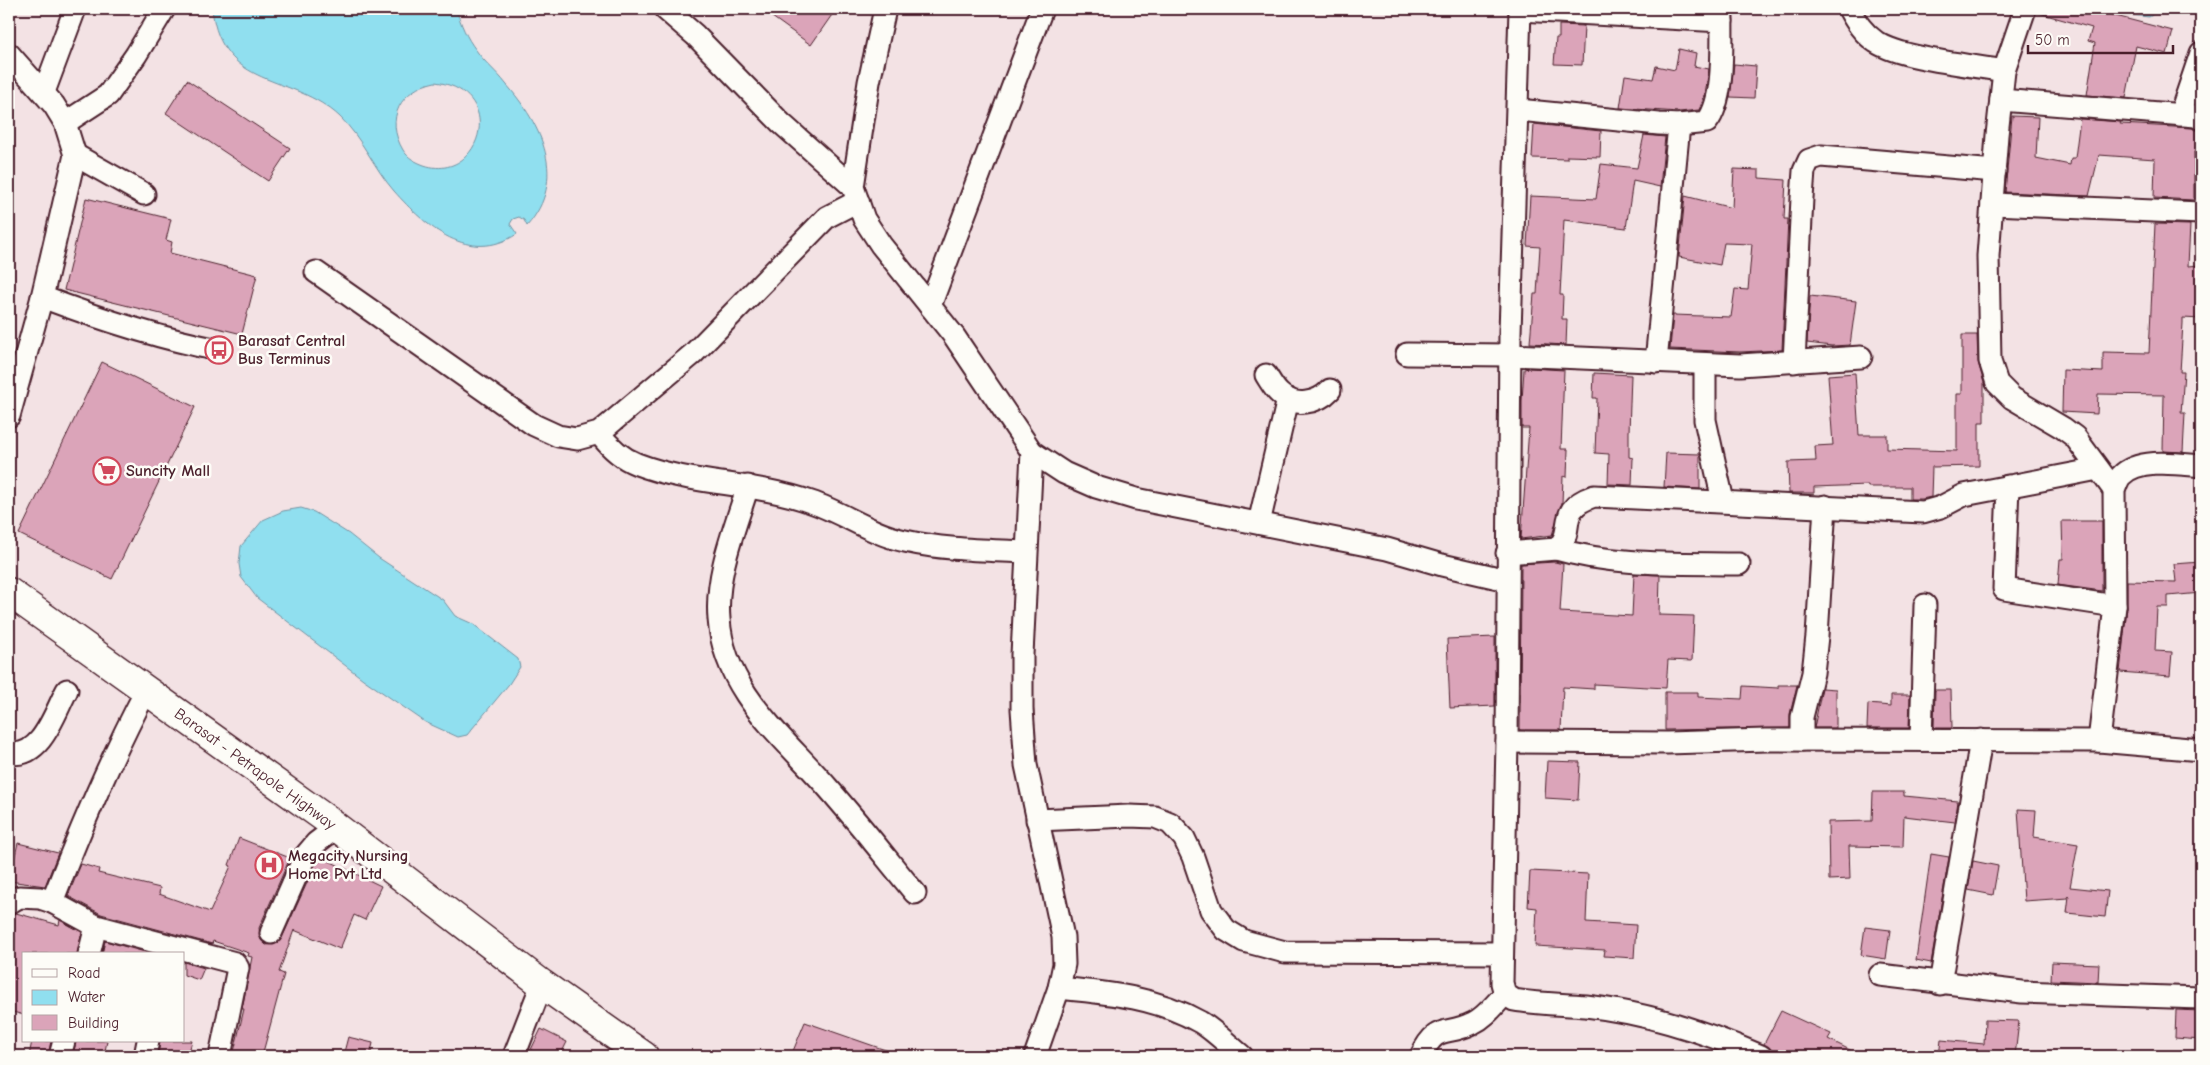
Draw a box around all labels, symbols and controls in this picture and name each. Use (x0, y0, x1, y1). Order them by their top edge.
scale bar (2028, 22, 2172, 54)
text: 50 m (2035, 31, 2070, 49)
place label: Barasat Central Bus Terminus (238, 332, 345, 368)
bus stop icon: Barasat Central Bus Terminus (204, 335, 234, 365)
supermarket icon: Suncity Mall (92, 456, 122, 486)
place label: Suncity Mall (126, 462, 210, 480)
street label: Barasat - Petrapole Highway (171, 704, 340, 834)
place label: Megacity Nursing Home Pvt Ltd (288, 847, 409, 883)
hospital icon: Megacity Nursing Home Pvt Ltd (254, 850, 284, 880)
legend (22, 952, 185, 1042)
text: Road (68, 964, 100, 982)
text: Water (68, 988, 105, 1006)
text: Building (68, 1014, 119, 1032)

